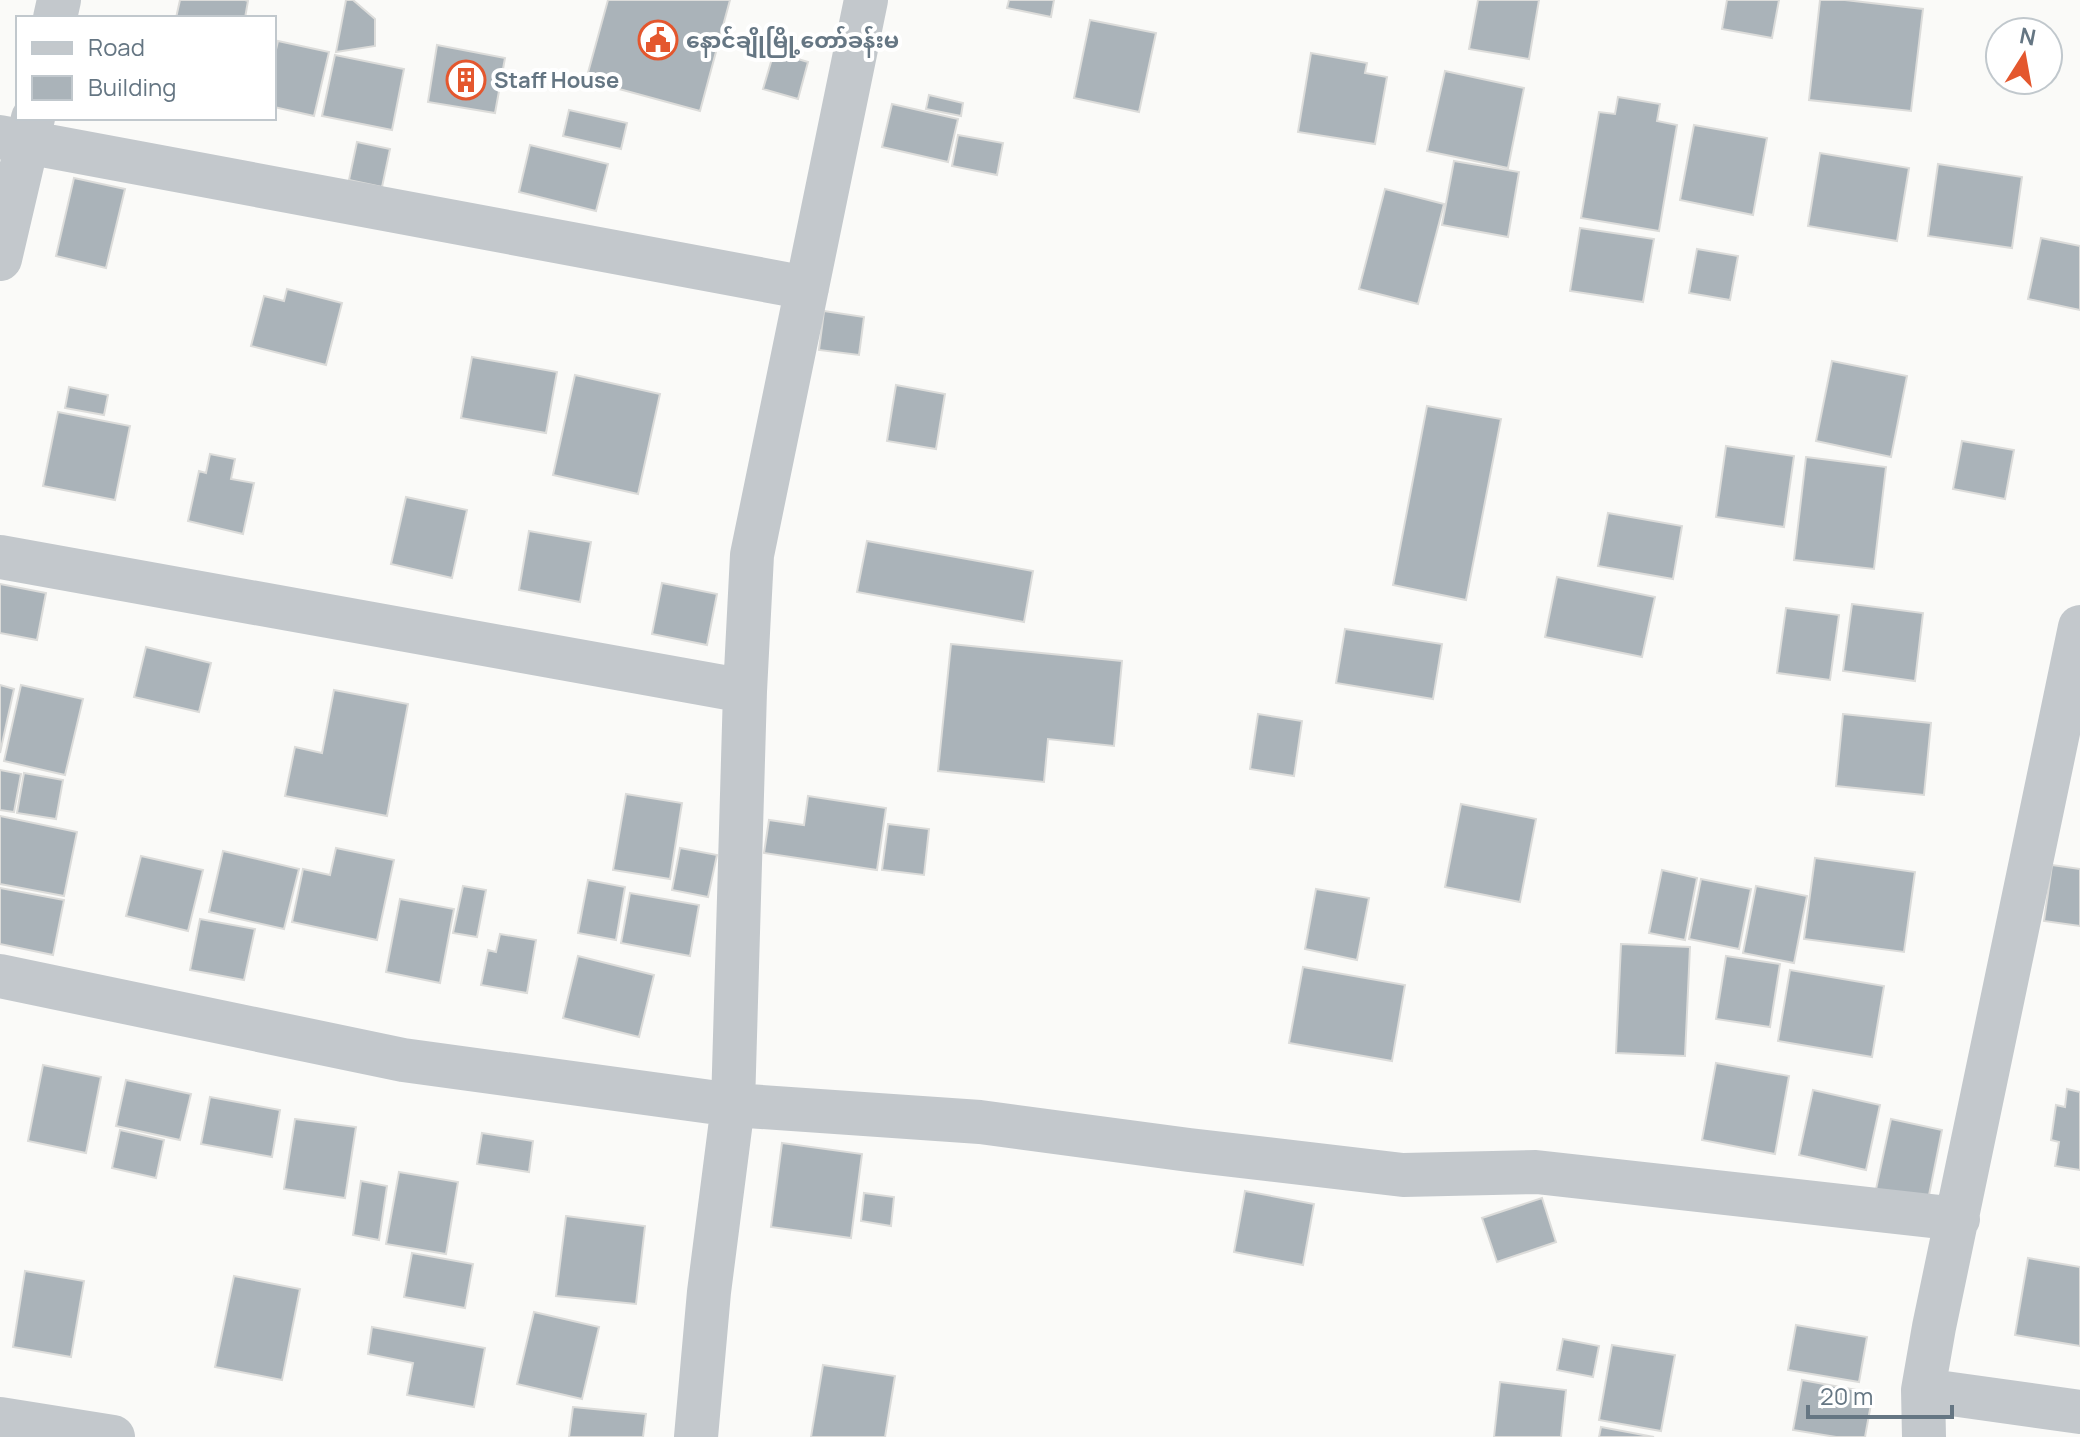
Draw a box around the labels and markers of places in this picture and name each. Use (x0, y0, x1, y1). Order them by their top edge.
public building icon: နောင်ချိုမြို့တော်ခန်းမ (637, 19, 679, 61)
place label: နောင်ချိုမြို့တော်ခန်းမ (686, 25, 899, 59)
building icon: Staff House (445, 59, 487, 101)
place label: Staff House (494, 65, 619, 95)

